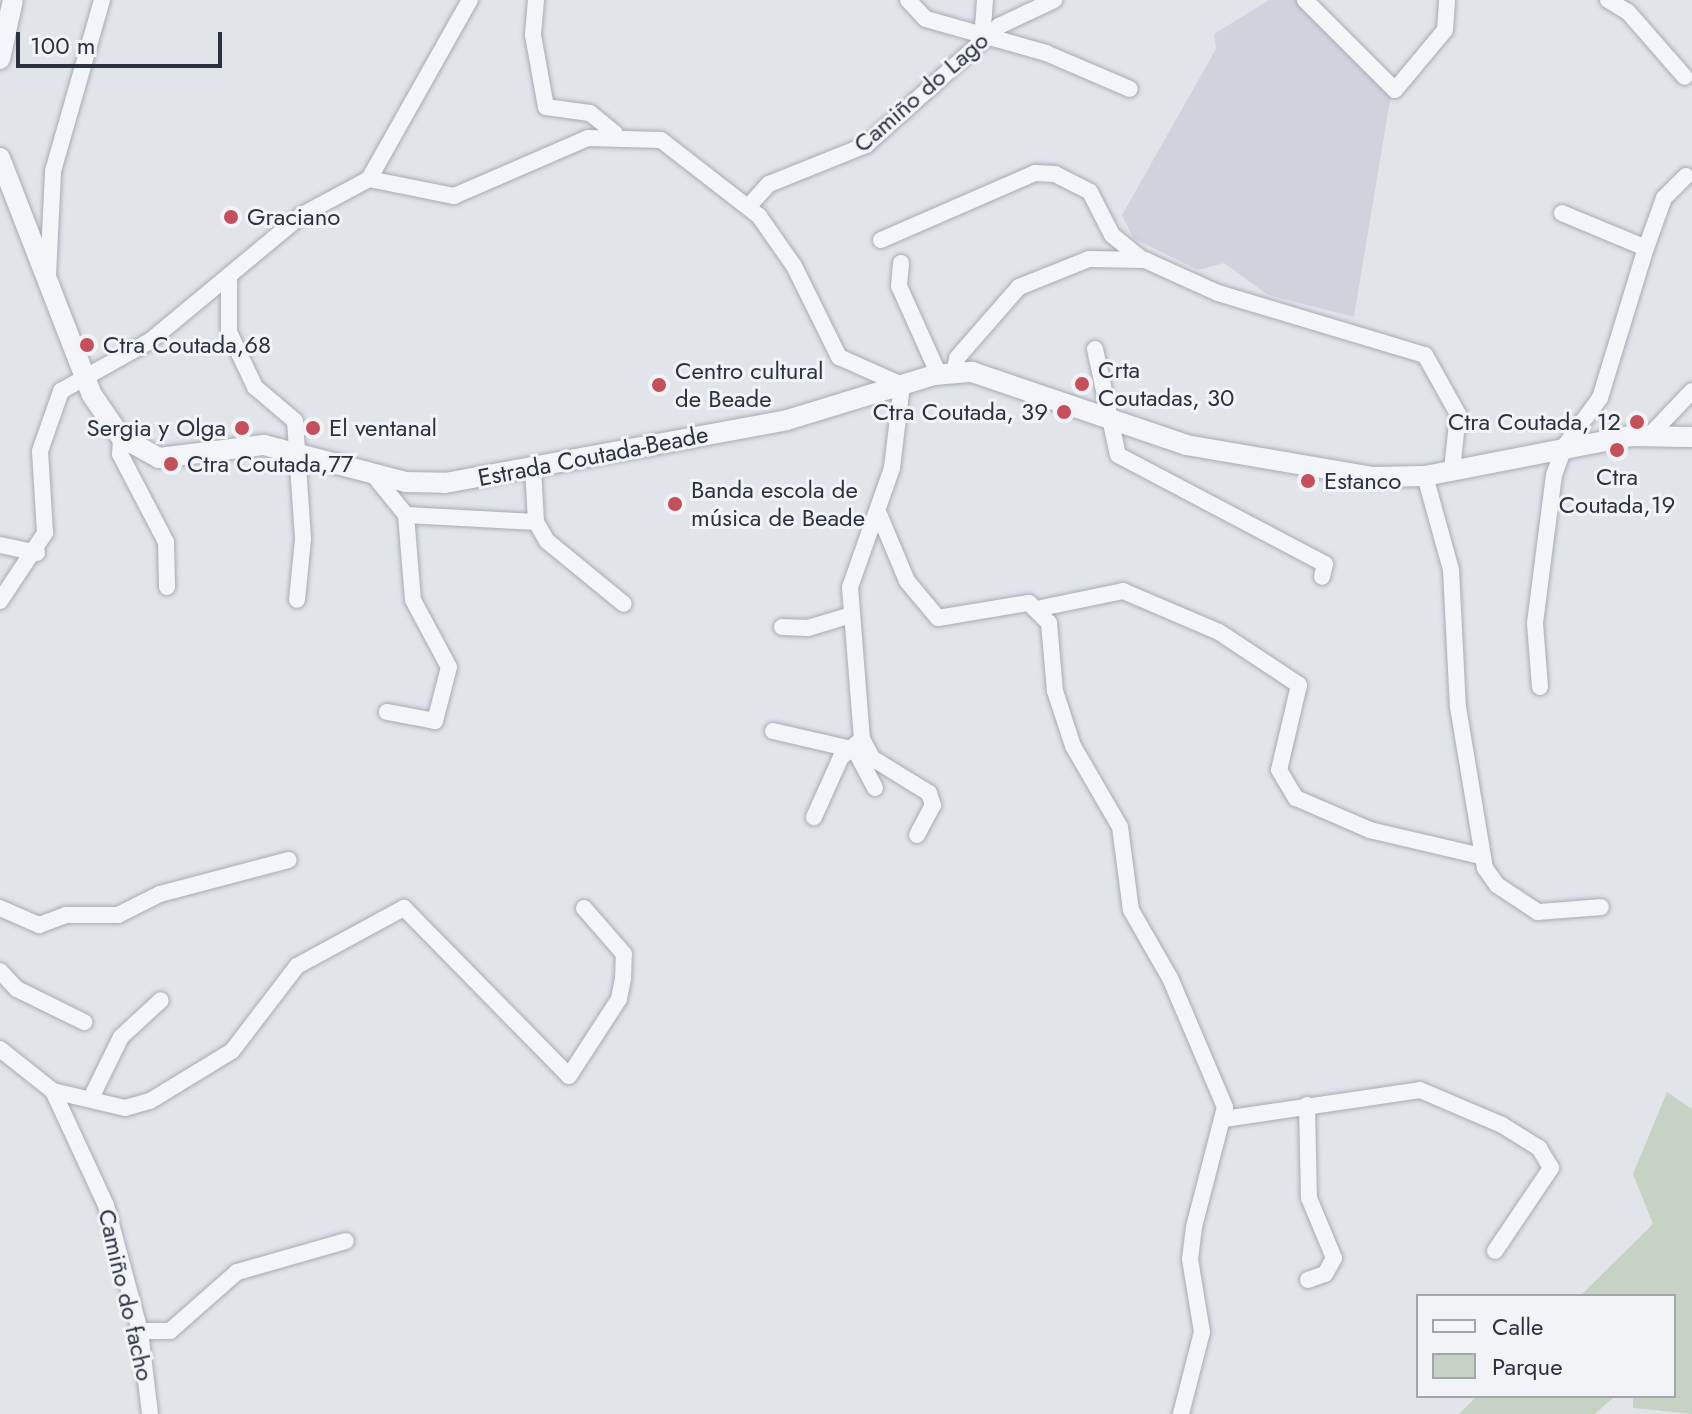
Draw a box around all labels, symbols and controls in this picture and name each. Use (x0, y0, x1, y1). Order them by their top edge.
scale bar (20, 16, 226, 66)
street label: Camiño do Lago (848, 26, 994, 158)
text: 100 m (30, 28, 96, 63)
place label: Graciano (247, 203, 340, 231)
marker: Graciano (222, 208, 240, 226)
place label: Ctra Coutada,68 (103, 331, 271, 359)
marker: Ctra Coutada,68 (78, 336, 96, 354)
place label: Crta Coutadas, 30 (1098, 356, 1234, 412)
place label: Centro cultural de Beade (675, 357, 824, 413)
marker: Crta Coutadas, 30 (1073, 375, 1091, 393)
marker: Centro cultural de Beade (650, 376, 668, 394)
place label: Ctra Coutada, 39 (873, 398, 1048, 426)
marker: Ctra Coutada, 39 (1055, 403, 1073, 421)
place label: Ctra Coutada, 12 (1448, 408, 1621, 436)
marker: Ctra Coutada, 12 (1628, 413, 1646, 431)
place label: Sergia y Olga (86, 414, 226, 442)
place label: El ventanal (329, 414, 437, 442)
marker: Sergia y Olga (233, 419, 251, 437)
marker: El ventanal (304, 419, 322, 437)
street label: Estrada Coutada-Beade (475, 420, 711, 492)
marker: Ctra Coutada,19 (1608, 441, 1626, 459)
place label: Ctra Coutada,77 (187, 450, 353, 478)
marker: Ctra Coutada,77 (162, 455, 180, 473)
place label: Ctra Coutada,19 (1559, 463, 1675, 519)
place label: Estanco (1324, 467, 1401, 495)
marker: Estanco (1299, 472, 1317, 490)
place label: Banda escola de música de Beade (691, 476, 865, 532)
marker: Banda escola de música de Beade (666, 495, 684, 513)
street label: Camiño do facho (92, 1206, 160, 1384)
legend (1416, 1294, 1676, 1398)
text: Calle (1492, 1309, 1543, 1344)
text: Parque (1492, 1349, 1563, 1384)

